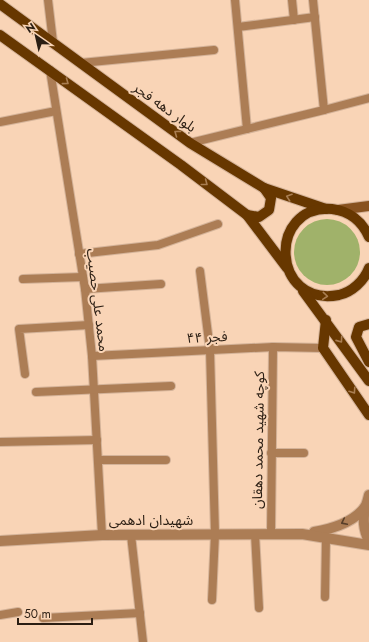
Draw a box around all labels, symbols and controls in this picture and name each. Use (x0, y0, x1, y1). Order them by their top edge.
north arrow (16, 16, 56, 56)
text: N (22, 19, 39, 37)
one-way arrow (62, 77, 69, 85)
street label: بلوار دهه فجر (129, 77, 201, 137)
one-way arrow (174, 131, 181, 138)
one-way arrow (201, 178, 208, 185)
one-way arrow (286, 194, 293, 202)
street label: محمد علی حصیب (82, 247, 114, 353)
one-way arrow (322, 291, 328, 300)
street label: فجر ۴۴ (186, 326, 228, 348)
one-way arrow (335, 335, 342, 342)
street label: کوچه شهید محمد دهقان (247, 371, 269, 509)
one-way arrow (348, 387, 355, 394)
street label: شهیدان ادهمی (109, 510, 193, 530)
one-way arrow (340, 517, 348, 525)
scale bar (18, 600, 92, 626)
text: 50 m (24, 605, 51, 623)

